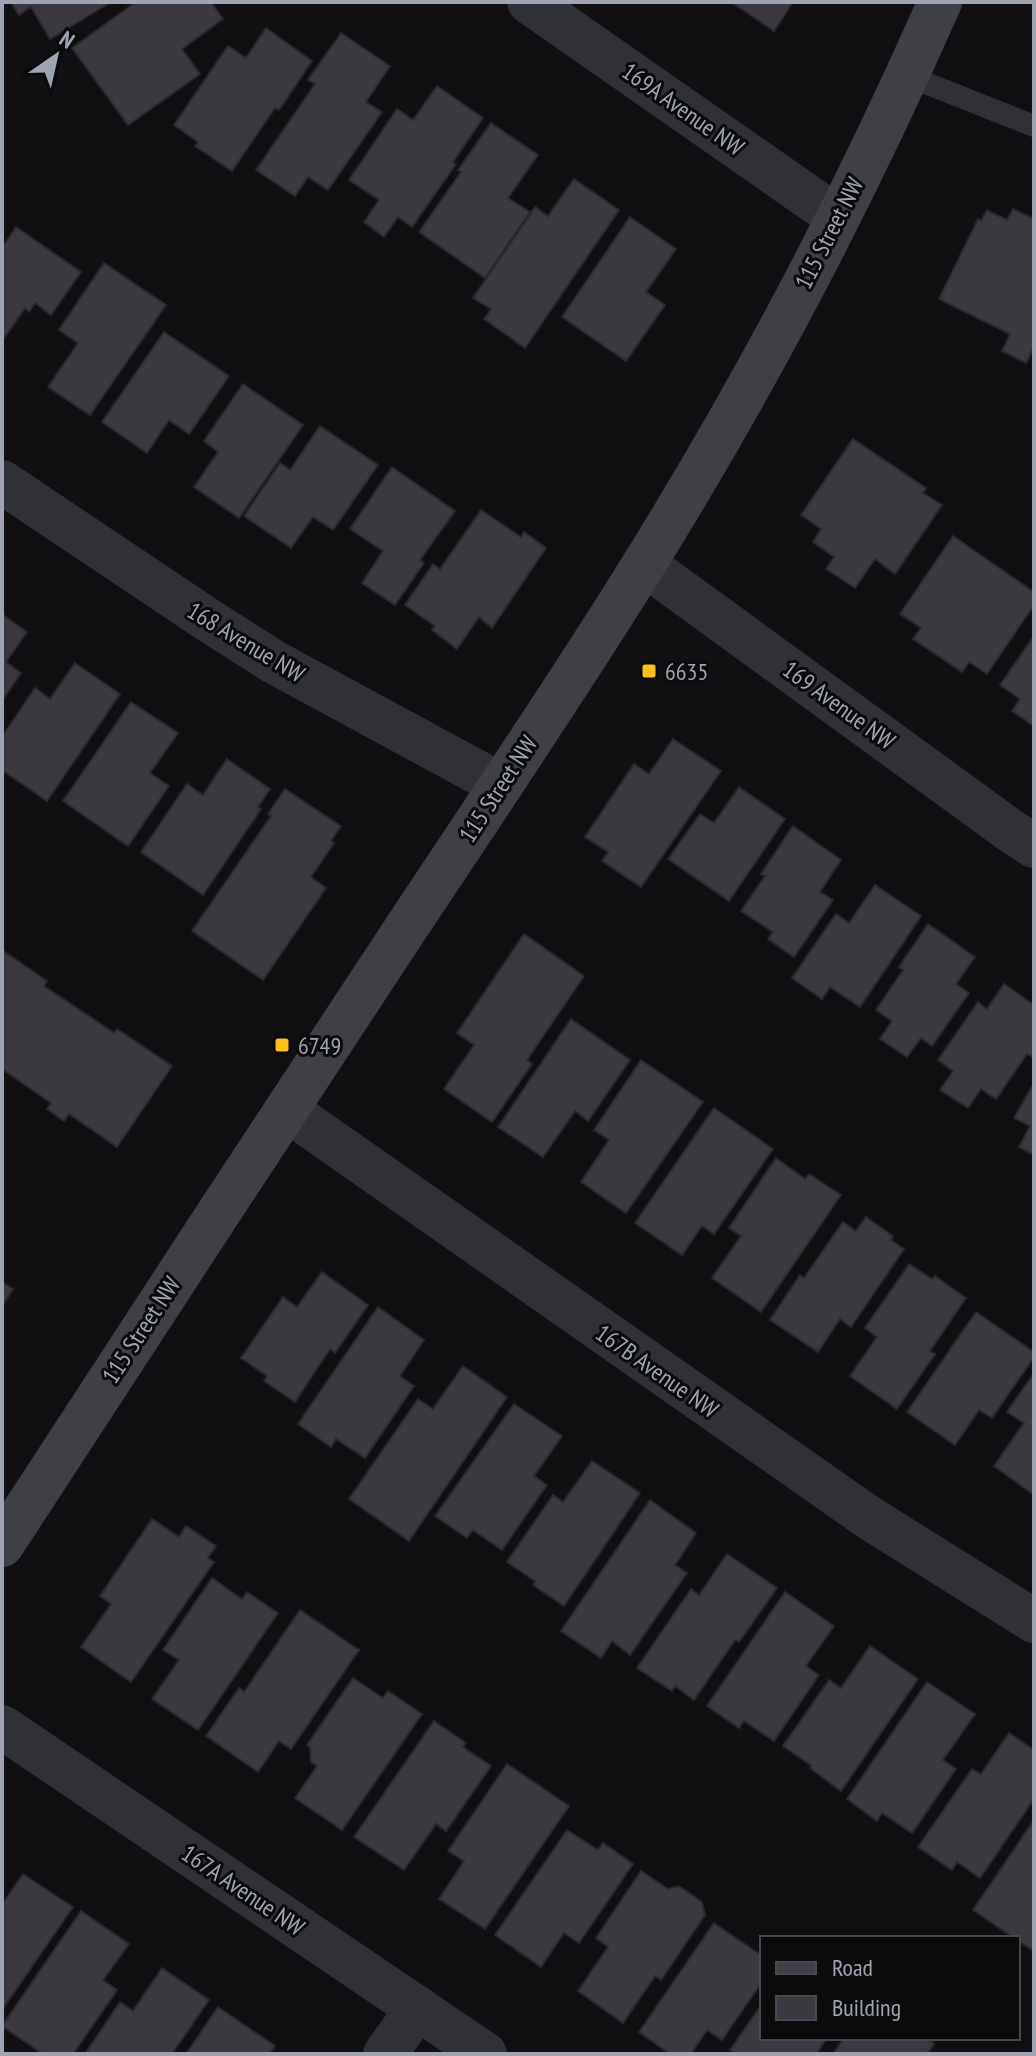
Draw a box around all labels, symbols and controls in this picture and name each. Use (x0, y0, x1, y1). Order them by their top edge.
north arrow (16, 16, 96, 96)
text: N (54, 24, 80, 54)
street label: 169A Avenue NW (616, 56, 750, 162)
street label: 115 Street NW (788, 172, 870, 294)
street label: 168 Avenue NW (182, 595, 310, 689)
street label: 169 Avenue NW (777, 654, 901, 756)
place label: 6635 (665, 656, 708, 687)
marker: 6635 (640, 662, 658, 680)
street label: 115 Street NW (452, 730, 544, 848)
place label: 6749 (298, 1030, 341, 1061)
marker: 6749 (273, 1036, 291, 1054)
street label: 115 Street NW (95, 1271, 187, 1389)
street label: 167B Avenue NW (590, 1317, 724, 1425)
street label: 167A Avenue NW (176, 1837, 310, 1943)
legend (760, 1936, 1020, 2040)
text: Road (832, 1952, 873, 1983)
text: Building (832, 1992, 901, 2023)

